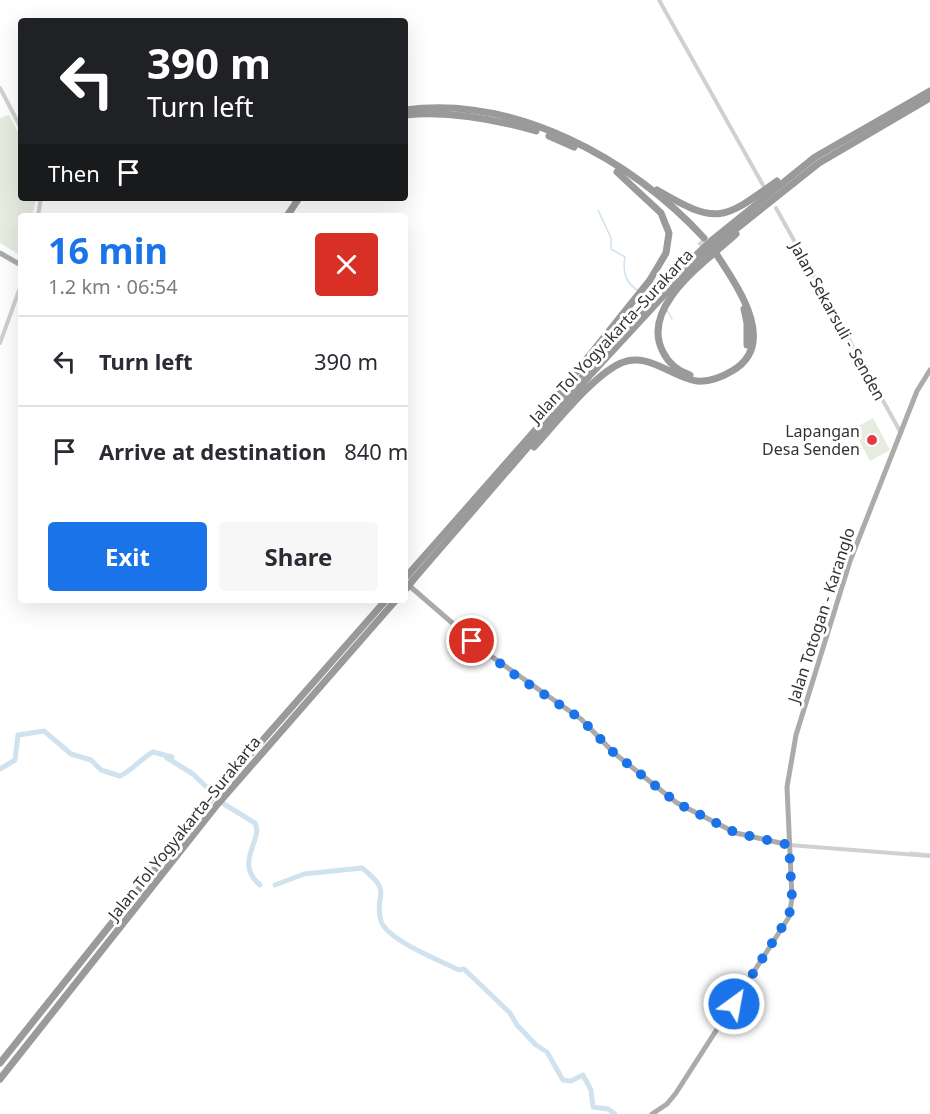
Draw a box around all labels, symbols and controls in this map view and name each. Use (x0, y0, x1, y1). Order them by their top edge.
text: 390 m (147, 34, 271, 91)
icon: left (48, 42, 126, 120)
text: Turn left (147, 88, 253, 125)
icon: arrive (112, 156, 145, 189)
text: Then (48, 158, 100, 188)
text: 16 min (48, 226, 168, 275)
button: close (315, 233, 378, 296)
street label: Jalan Sekarsuli - Senden (784, 236, 891, 404)
street label: Jalan Tol Yogyakarta–Surakarta (523, 244, 698, 429)
text: 1.2 km · 06:54 (48, 273, 178, 300)
icon: left (48, 345, 81, 378)
text: Turn left (99, 346, 193, 376)
text: 390 m (314, 346, 378, 376)
place label: Lapangan Desa Senden (762, 420, 860, 460)
marker: Lapangan Desa Senden (865, 433, 879, 447)
icon: arrive (48, 435, 81, 468)
text: Arrive at destination (99, 436, 326, 466)
text: 840 m (344, 436, 408, 466)
button: Exit (48, 522, 207, 591)
button: Share (219, 522, 378, 591)
street label: Jalan Totogan - Karanglo (782, 524, 860, 707)
pin (446, 615, 497, 666)
icon: arrive (455, 624, 488, 657)
street label: Jalan Tol Yogyakarta–Surakarta (102, 731, 265, 926)
position arrow (702, 972, 766, 1036)

